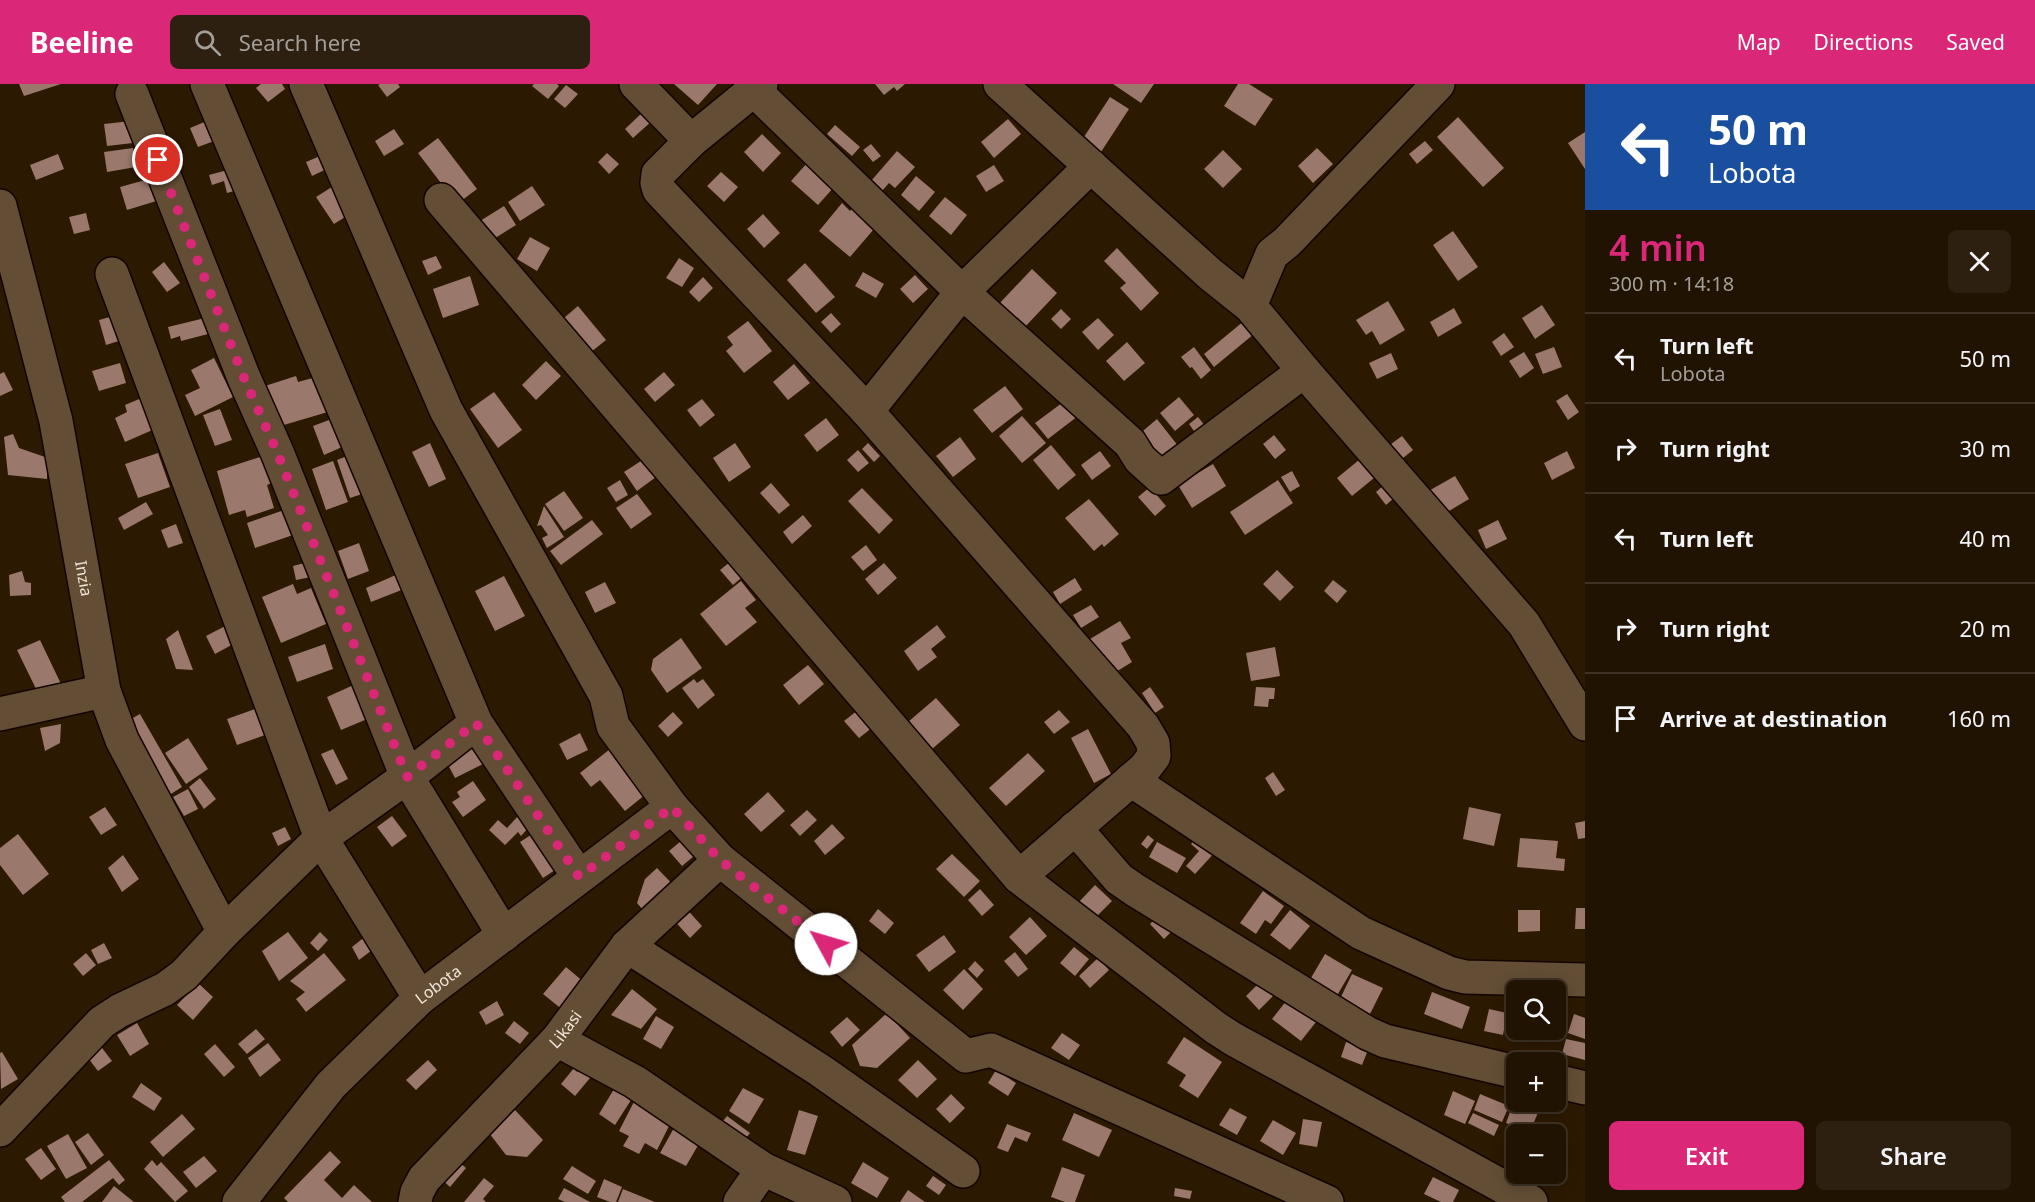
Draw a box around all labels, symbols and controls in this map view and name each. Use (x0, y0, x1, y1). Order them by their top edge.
search box (170, 15, 590, 69)
text: Beeline (30, 23, 134, 61)
icon: search (191, 26, 224, 59)
text: Search here (239, 27, 361, 57)
text: Map (1737, 28, 1781, 56)
text: Directions (1814, 28, 1913, 56)
text: Saved (1946, 28, 2005, 56)
text: 50 m (1708, 100, 1808, 157)
icon: left (1609, 108, 1687, 186)
pin (132, 134, 183, 185)
icon: arrive (141, 143, 174, 176)
text: Lobota (1708, 154, 1796, 191)
text: 4 min (1609, 223, 1707, 272)
button: close (1948, 230, 2011, 293)
text: 300 m · 14:18 (1609, 270, 1734, 297)
text: Turn left (1660, 330, 1754, 360)
icon: left (1609, 342, 1642, 375)
text: 50 m (1960, 343, 2011, 373)
text: Lobota (1660, 360, 1725, 387)
icon: right (1609, 432, 1642, 465)
text: Turn right (1660, 433, 1770, 463)
text: 30 m (1960, 433, 2011, 463)
icon: left (1609, 522, 1642, 555)
text: Turn left (1660, 523, 1754, 553)
text: 40 m (1960, 523, 2011, 553)
street label: Inzia (70, 559, 98, 598)
icon: right (1609, 612, 1642, 645)
text: Turn right (1660, 613, 1770, 643)
text: 20 m (1960, 613, 2011, 643)
icon: arrive (1609, 702, 1642, 735)
text: Arrive at destination (1660, 703, 1887, 733)
text: 160 m (1947, 703, 2011, 733)
position arrow (794, 912, 858, 976)
street label: Lobota (411, 960, 466, 1009)
map controls (1506, 980, 1566, 1184)
button: search (1506, 980, 1566, 1040)
street label: Likasi (544, 1006, 586, 1053)
button: + (1506, 1052, 1566, 1112)
button: Exit (1609, 1121, 1804, 1190)
button: Share (1816, 1121, 2011, 1190)
button: − (1506, 1124, 1566, 1184)

